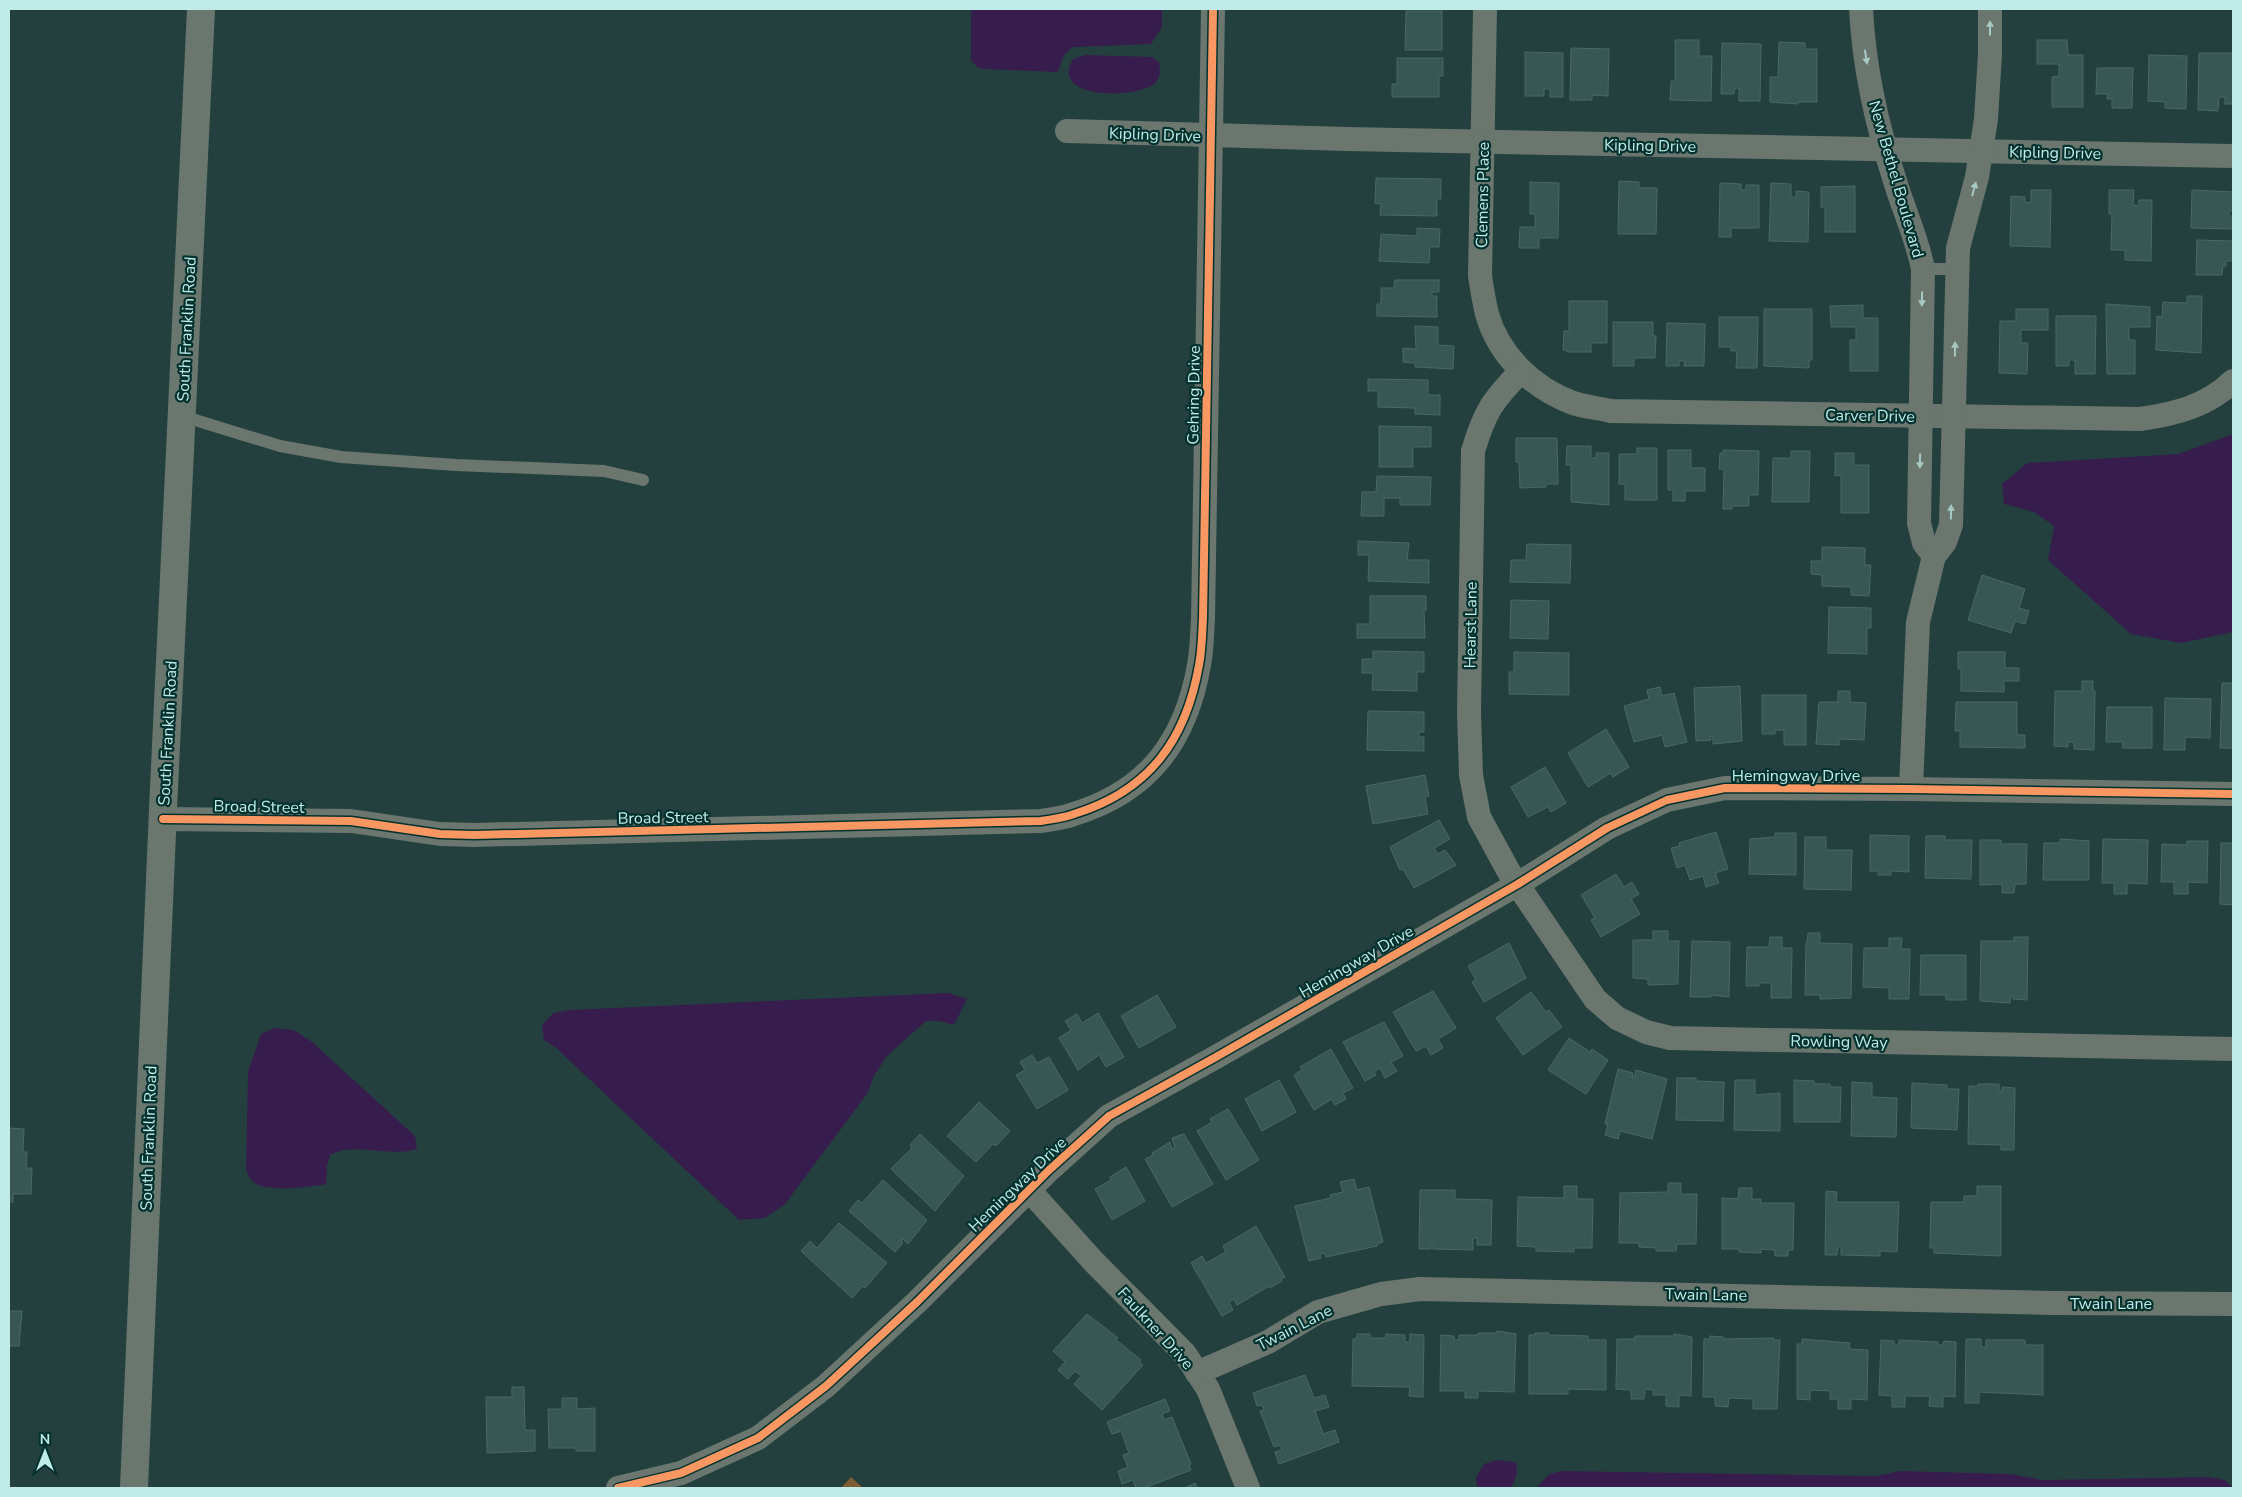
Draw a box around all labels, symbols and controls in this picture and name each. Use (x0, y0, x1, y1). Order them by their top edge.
one-way arrow (1986, 19, 1994, 35)
one-way arrow (1863, 50, 1871, 66)
street label: New Bethel Boulevard (1863, 98, 1929, 260)
street label: Kipling Drive (1109, 122, 1201, 148)
street label: Kipling Drive (1604, 134, 1696, 158)
street label: Kipling Drive (2009, 141, 2101, 165)
street label: Clemens Place (1471, 142, 1495, 248)
one-way arrow (1970, 181, 1978, 196)
street label: South Franklin Road (172, 256, 202, 402)
one-way arrow (1918, 291, 1926, 307)
one-way arrow (1951, 341, 1959, 357)
street label: Gehring Drive (1182, 345, 1206, 445)
street label: Carver Drive (1825, 404, 1915, 428)
one-way arrow (1915, 454, 1923, 470)
one-way arrow (1948, 504, 1956, 520)
street label: Hearst Lane (1459, 581, 1483, 669)
street label: South Franklin Road (153, 660, 183, 806)
street label: Hemingway Drive (1732, 765, 1860, 787)
street label: Broad Street (213, 795, 305, 819)
street label: Broad Street (617, 806, 709, 830)
street label: Hemingway Drive (1295, 920, 1418, 1004)
street label: Rowling Way (1790, 1030, 1888, 1054)
street label: South Franklin Road (135, 1065, 163, 1211)
street label: Hemingway Drive (964, 1132, 1072, 1237)
street label: Faulkner Drive (1112, 1283, 1198, 1375)
street label: Twain Lane (1665, 1283, 1747, 1307)
street label: Twain Lane (2070, 1293, 2152, 1315)
street label: Twain Lane (1253, 1299, 1336, 1356)
north arrow (20, 1427, 70, 1477)
text: N (40, 1430, 50, 1449)

